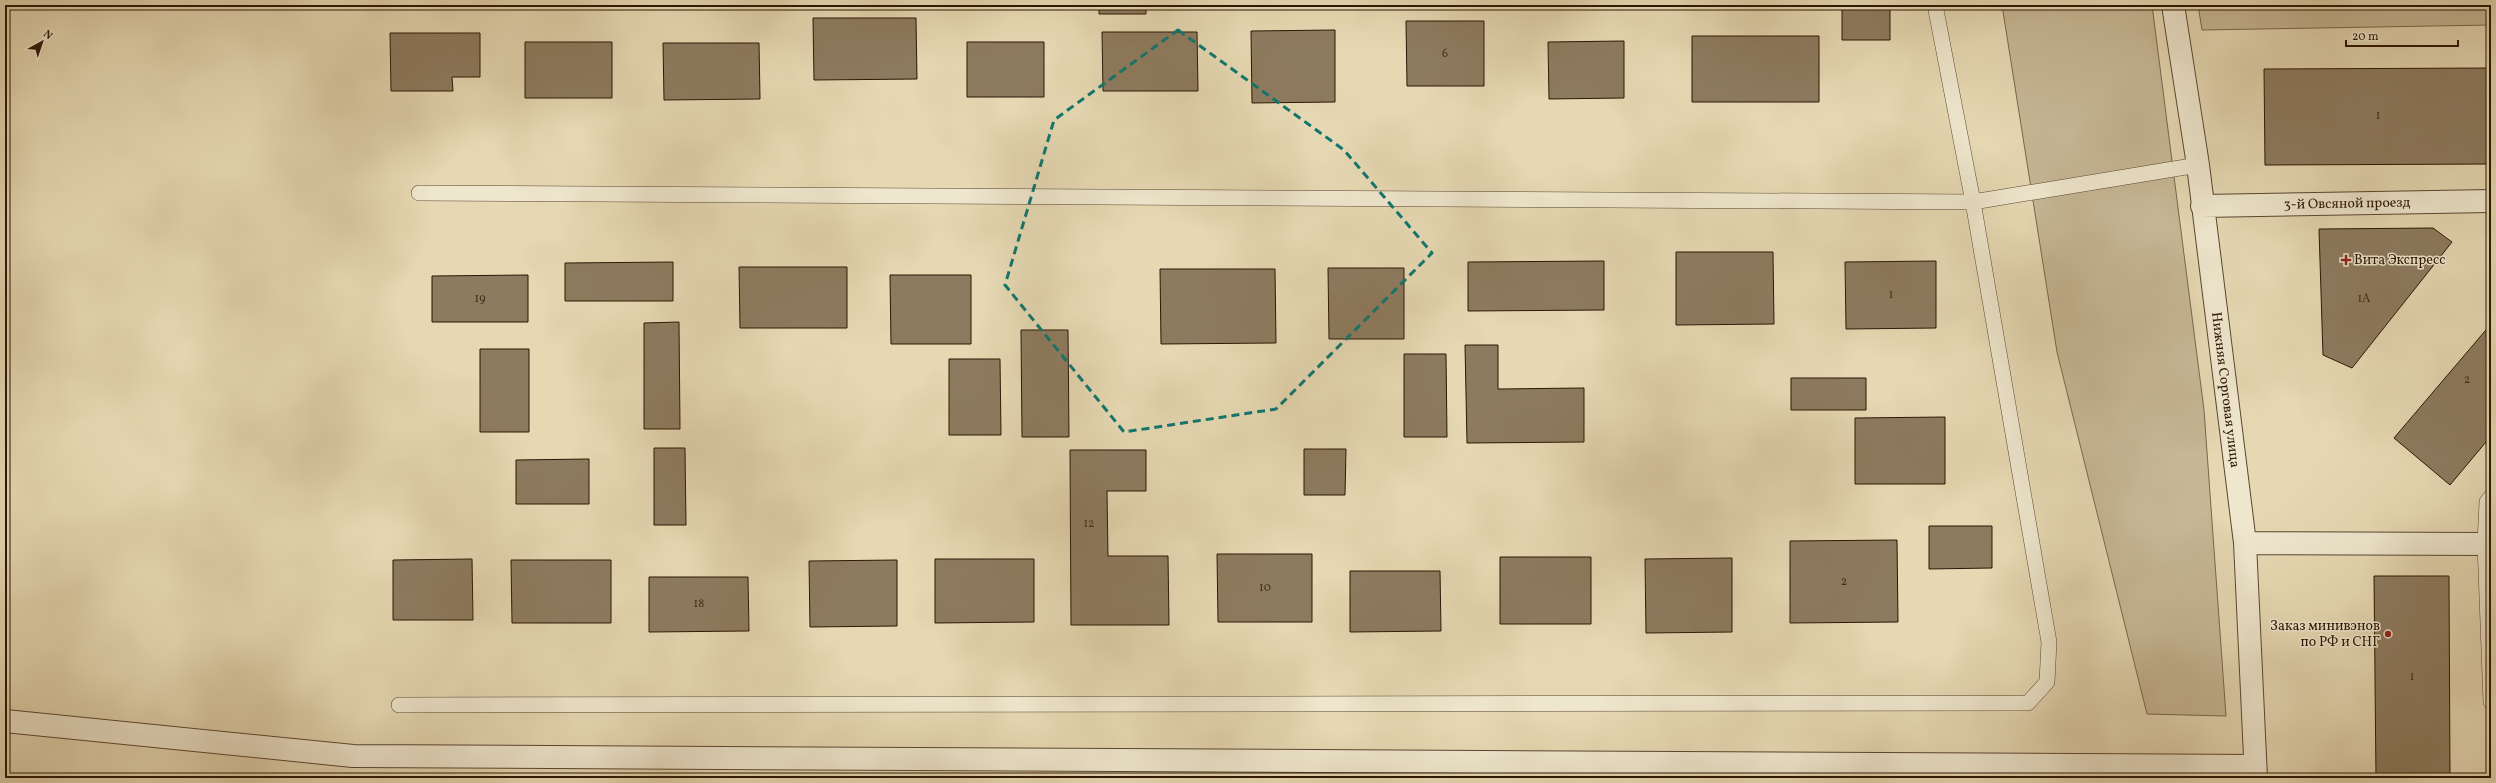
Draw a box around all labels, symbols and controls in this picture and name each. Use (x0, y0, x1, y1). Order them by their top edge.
north arrow (22, 22, 62, 62)
scale bar (2346, 22, 2458, 48)
text: N (40, 27, 55, 44)
text: 20 m (2352, 29, 2379, 45)
house number: 6 (1442, 46, 1448, 62)
house number: 1 (2376, 108, 2380, 124)
street label: 3-й Овсяной проезд (2283, 193, 2411, 215)
place label: Вита Экспресс (2354, 251, 2445, 270)
marker: Вита Экспресс (2341, 255, 2351, 265)
house number: 1 (1889, 287, 1893, 303)
house number: 19 (475, 291, 485, 307)
house number: 1А (2357, 291, 2371, 307)
street label: Нижняя Сорговая улица (2206, 311, 2244, 469)
house number: 2 (2464, 372, 2470, 388)
house number: 12 (1083, 516, 1095, 532)
house number: 2 (1841, 574, 1847, 590)
house number: 10 (1259, 580, 1271, 596)
house number: 18 (694, 596, 704, 612)
place label: Заказ минивэнов по РФ и СНГ (2270, 617, 2380, 652)
marker: Заказ минивэнов по РФ и СНГ (2383, 629, 2393, 639)
house number: 1 (2410, 669, 2414, 685)

